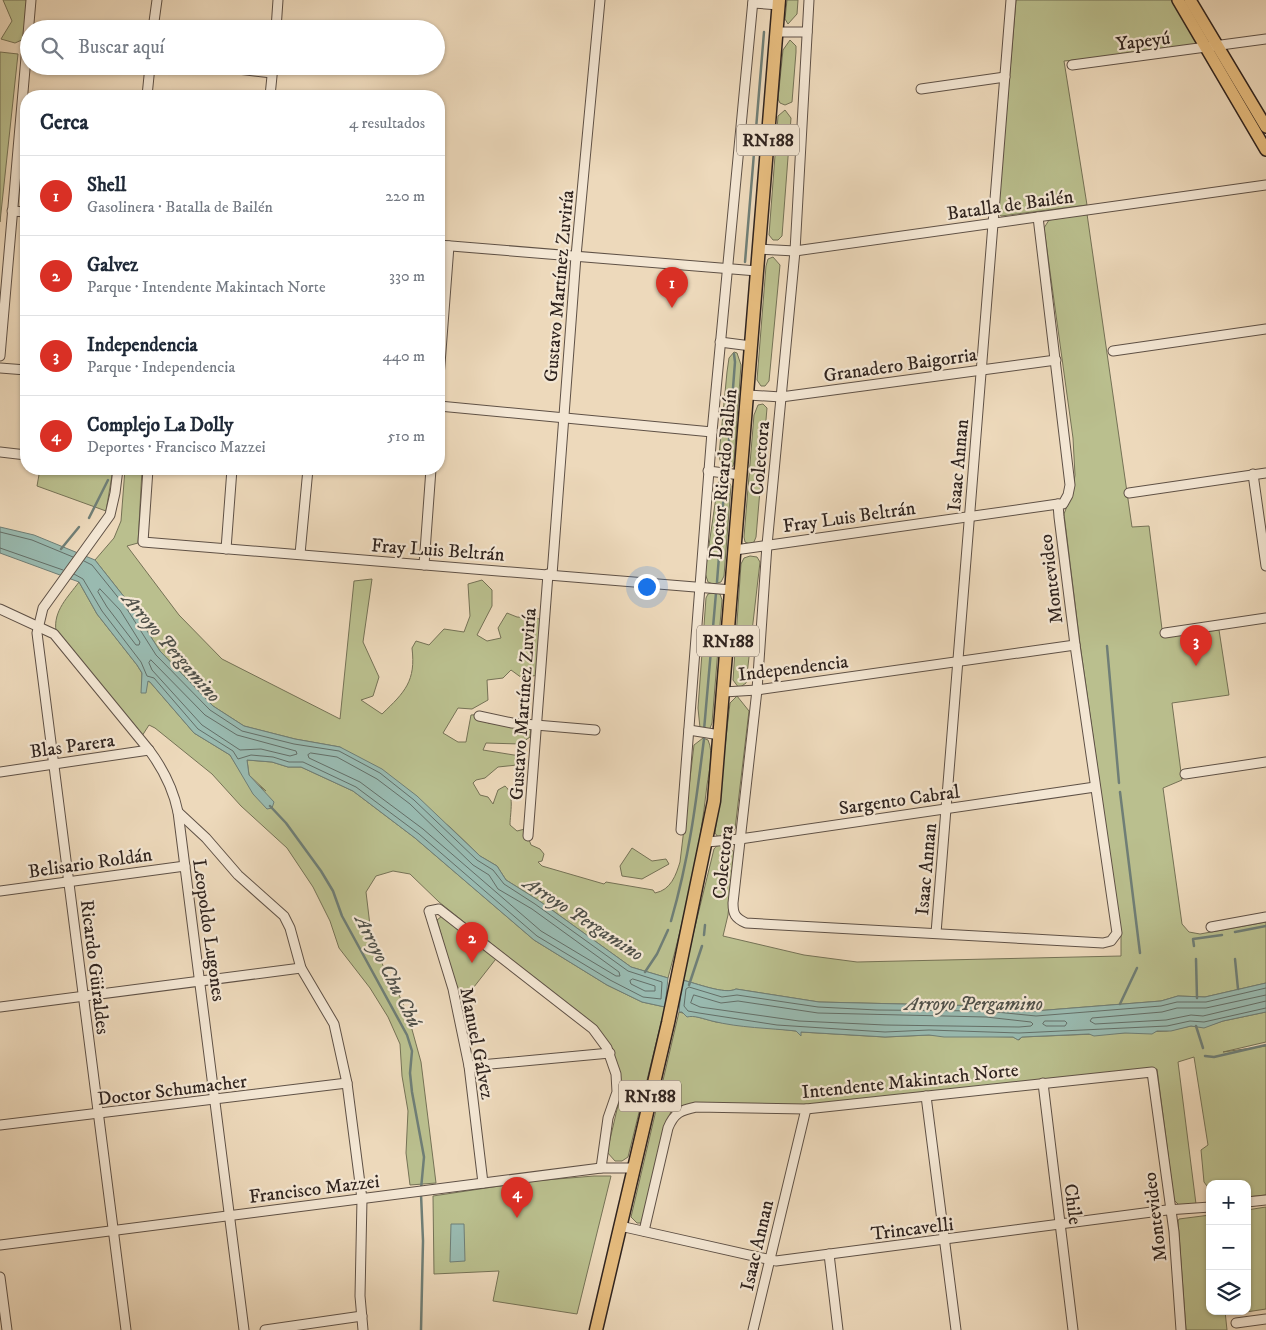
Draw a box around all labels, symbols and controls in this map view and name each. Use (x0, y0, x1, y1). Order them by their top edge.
search box (20, 20, 445, 75)
street label: Yapeyú (1115, 27, 1172, 56)
icon: search (38, 34, 66, 62)
text: Buscar aquí (78, 36, 164, 59)
text: Cerca (40, 110, 88, 136)
text: 4 resultados (349, 113, 425, 133)
road number: RN188 (737, 124, 799, 156)
text: Shell (87, 174, 126, 197)
street label: Batalla de Bailén (945, 185, 1075, 226)
text: 1 (53, 186, 59, 206)
text: 220 m (385, 186, 425, 206)
street label: Gustavo Martínez Zuviría (540, 189, 579, 383)
text: Gasolinera · Batalla de Bailén (87, 197, 273, 217)
text: Galvez (87, 254, 138, 277)
text: 2 (52, 266, 60, 286)
text: 330 m (389, 266, 425, 286)
pin: 1 (656, 267, 688, 308)
text: Parque · Intendente Makintach Norte (87, 277, 326, 297)
text: Independencia (87, 334, 198, 357)
street label: Granadero Baigorria (822, 343, 978, 388)
text: 3 (53, 346, 59, 366)
text: 440 m (383, 346, 425, 366)
text: Parque · Independencia (87, 357, 235, 377)
street label: Doctor Ricardo Balbín (705, 388, 742, 560)
text: Complejo La Dolly (87, 414, 233, 437)
street label: Isaac Annan (943, 418, 974, 512)
street label: Colectora (746, 420, 775, 496)
text: 4 (51, 426, 61, 446)
text: 510 m (387, 426, 425, 446)
text: Deportes · Francisco Mazzei (87, 437, 266, 457)
street label: Fray Luis Beltrán (781, 497, 917, 538)
street label: Montevideo (1035, 533, 1068, 625)
street label: Fray Luis Beltrán (370, 534, 505, 567)
your location (634, 574, 660, 600)
water label: Arroyo Pergamino (115, 586, 226, 708)
street label: Gustavo Martínez Zuviría (505, 607, 542, 801)
pin: 3 (1180, 625, 1212, 666)
road number: RN188 (697, 626, 759, 656)
street label: Independencia (737, 650, 850, 687)
street label: Blas Parera (28, 729, 116, 764)
street label: Sargento Cabral (837, 781, 961, 820)
street label: Isaac Annan (911, 822, 942, 916)
street label: Colectora (708, 824, 739, 900)
street label: Belisario Roldán (27, 843, 154, 884)
street label: Leopoldo Lugones (187, 858, 230, 1003)
water label: Arroyo Pergamino (517, 870, 648, 967)
street label: Ricardo Güiraldes (75, 899, 114, 1036)
water label: Arroyo Chu Chú (348, 909, 427, 1033)
pin: 2 (456, 922, 488, 963)
street label: Manuel Gálvez (454, 985, 499, 1101)
water label: Arroyo Pergamino (903, 992, 1043, 1017)
street label: Intendente Makintach Norte (801, 1059, 1020, 1104)
street label: Doctor Schumacher (96, 1070, 248, 1111)
road number: RN188 (619, 1080, 681, 1112)
street label: Francisco Mazzei (248, 1170, 381, 1209)
street label: Montevideo (1139, 1171, 1172, 1263)
pin: 4 (501, 1177, 533, 1218)
map controls (1206, 1180, 1251, 1315)
button: + (1206, 1180, 1251, 1225)
street label: Chile (1059, 1182, 1086, 1226)
street label: Isaac Annan (736, 1198, 779, 1293)
street label: Trincavelli (870, 1213, 955, 1246)
button: − (1206, 1225, 1251, 1270)
button: layers (1206, 1270, 1251, 1315)

